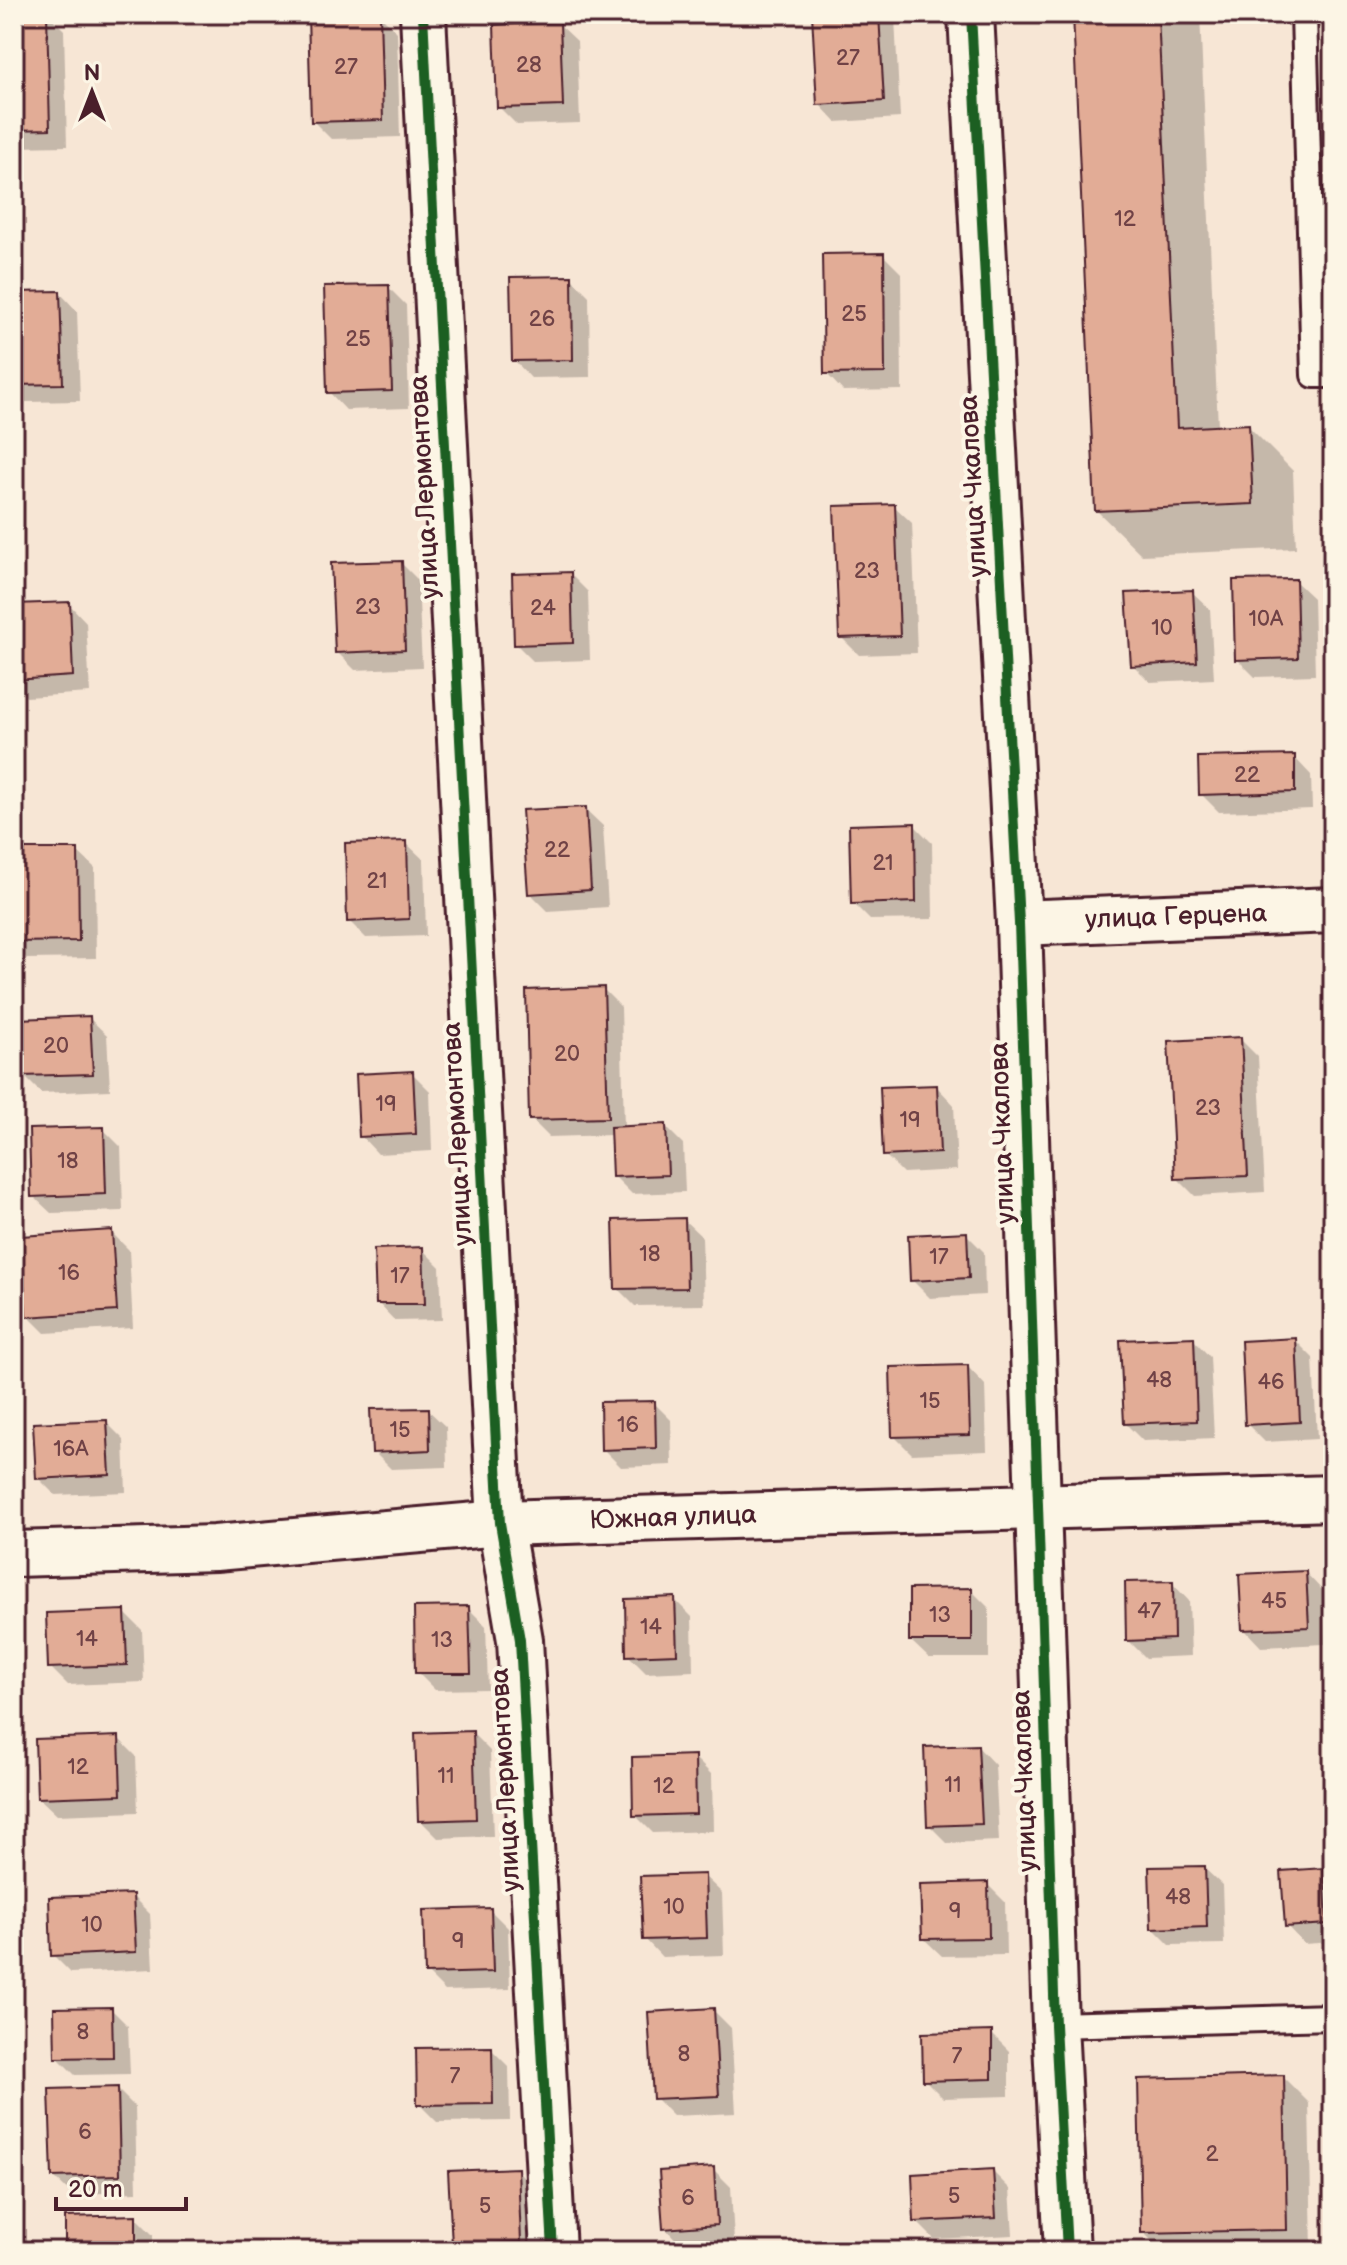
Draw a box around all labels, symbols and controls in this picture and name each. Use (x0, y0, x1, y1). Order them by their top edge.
house number: 27 (836, 45, 860, 72)
north arrow (52, 52, 132, 132)
house number: 28 (516, 52, 542, 79)
house number: 27 (334, 54, 358, 81)
text: N (84, 60, 100, 87)
house number: 12 (1114, 206, 1136, 233)
house number: 25 (841, 301, 867, 328)
house number: 26 (529, 306, 555, 333)
house number: 25 (345, 326, 371, 353)
street label: улица Лермонтова (404, 374, 446, 600)
street label: улица Чкалова (954, 394, 994, 578)
house number: 23 (854, 558, 880, 585)
house number: 23 (355, 594, 381, 621)
house number: 24 (530, 595, 557, 622)
house number: 10А (1249, 606, 1284, 633)
house number: 10 (1151, 615, 1173, 642)
house number: 22 (1234, 762, 1260, 789)
house number: 22 (544, 837, 570, 864)
house number: 21 (872, 850, 894, 877)
house number: 21 (366, 868, 388, 895)
street label: улица Герцена (1084, 898, 1268, 936)
street label: улица Лермонтова (437, 1021, 479, 1247)
house number: 20 (43, 1033, 69, 1060)
house number: 20 (554, 1041, 580, 1068)
street label: улица Чкалова (984, 1041, 1022, 1225)
house number: 19 (375, 1091, 397, 1118)
house number: 23 (1195, 1095, 1221, 1122)
house number: 19 (899, 1107, 921, 1134)
house number: 18 (57, 1148, 79, 1175)
house number: 18 (639, 1241, 661, 1268)
house number: 17 (929, 1244, 949, 1271)
house number: 16 (58, 1260, 80, 1287)
house number: 17 (390, 1263, 410, 1290)
house number: 48 (1146, 1367, 1172, 1394)
house number: 46 (1258, 1369, 1284, 1396)
house number: 15 (919, 1388, 941, 1415)
house number: 16 (617, 1412, 639, 1439)
house number: 15 (389, 1417, 411, 1444)
house number: 16А (53, 1436, 89, 1463)
street label: Южная улица (589, 1500, 757, 1536)
house number: 45 (1261, 1588, 1287, 1615)
house number: 47 (1137, 1598, 1161, 1625)
house number: 13 (929, 1602, 951, 1629)
house number: 14 (640, 1614, 663, 1641)
house number: 14 (76, 1626, 99, 1653)
house number: 13 (431, 1627, 453, 1654)
street label: улица Лермонтова (485, 1667, 527, 1893)
street label: улица Чкалова (1006, 1689, 1044, 1873)
house number: 12 (67, 1754, 89, 1781)
house number: 11 (437, 1763, 455, 1790)
house number: 11 (944, 1772, 962, 1799)
house number: 12 (653, 1773, 675, 1800)
house number: 48 (1165, 1884, 1191, 1911)
house number: 10 (663, 1894, 685, 1921)
house number: 9 (949, 1898, 961, 1925)
house number: 10 (81, 1912, 103, 1939)
house number: 9 (452, 1928, 464, 1955)
house number: 8 (77, 2019, 89, 2046)
house number: 8 (678, 2041, 690, 2068)
house number: 7 (952, 2043, 963, 2070)
house number: 7 (450, 2063, 461, 2090)
house number: 6 (78, 2119, 92, 2146)
house number: 2 (1206, 2141, 1219, 2168)
scale bar (56, 2161, 186, 2211)
text: 20 m (68, 2175, 123, 2204)
house number: 5 (948, 2183, 960, 2210)
house number: 6 (681, 2185, 695, 2212)
house number: 5 (479, 2193, 491, 2220)

